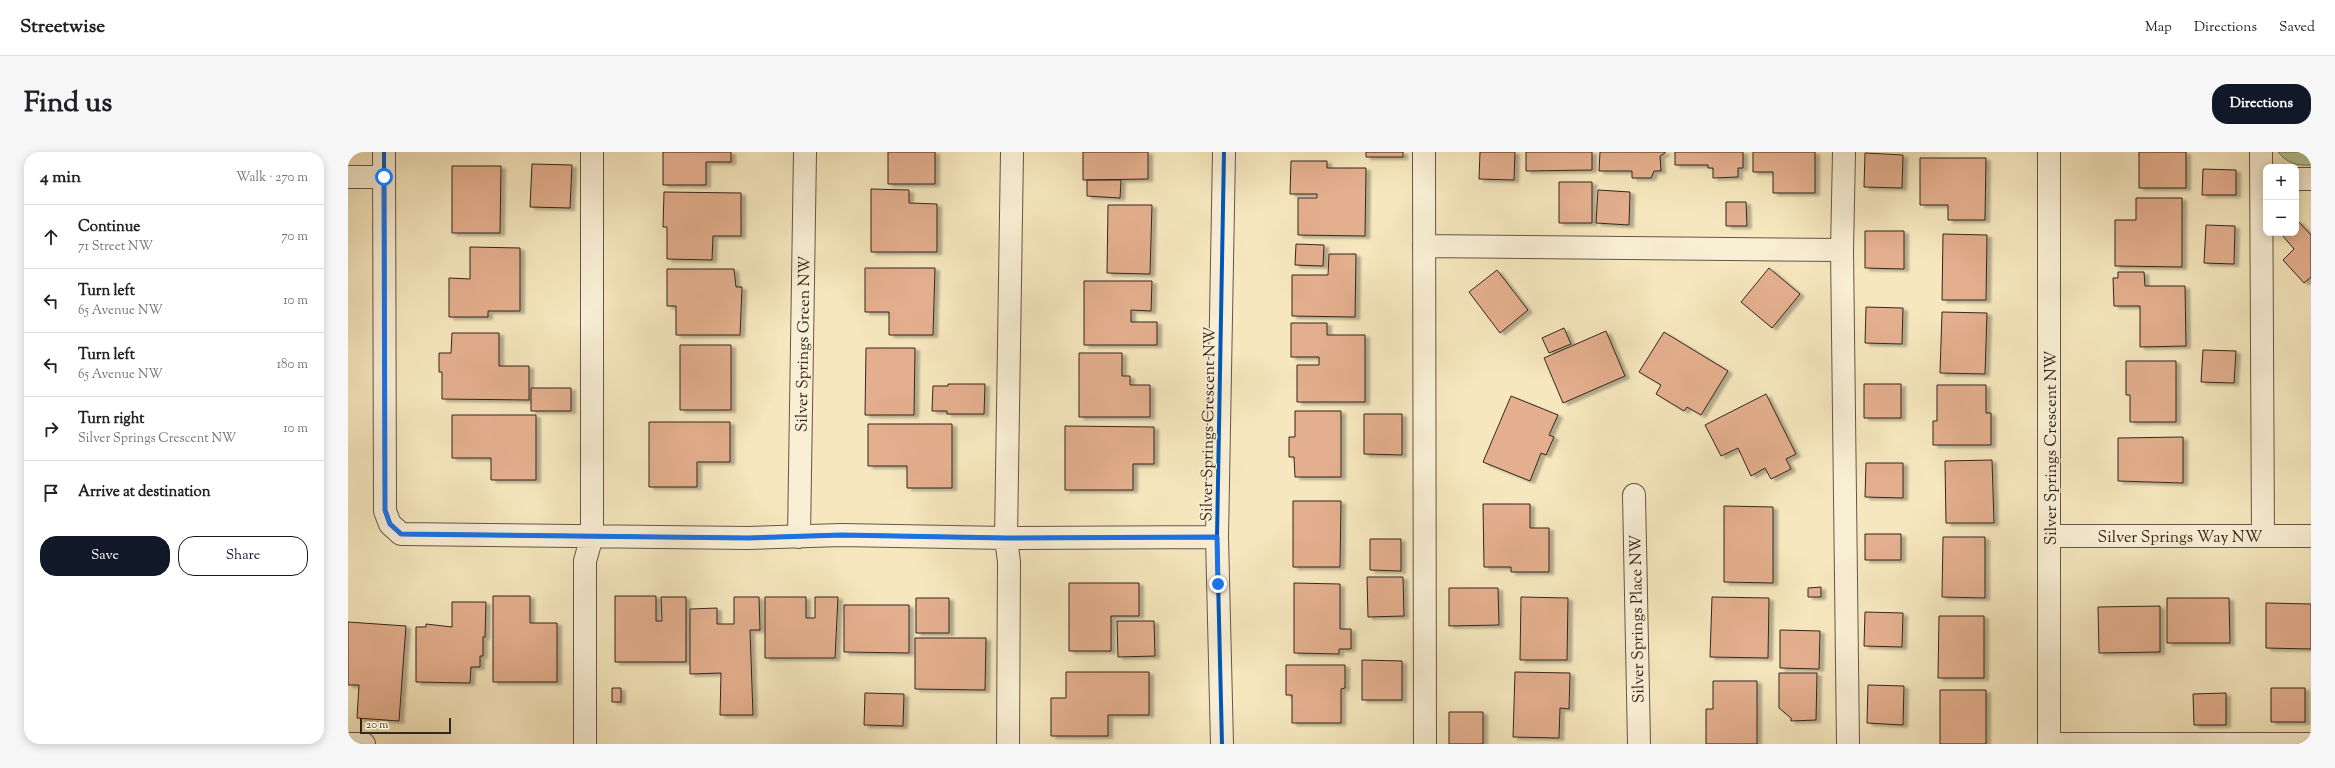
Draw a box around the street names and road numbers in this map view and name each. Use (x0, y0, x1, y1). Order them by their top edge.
street label: Silver Springs Green NW (791, 255, 818, 432)
street label: Silver Springs Crescent NW (1196, 326, 1223, 522)
street label: Silver Springs Crescent NW (2041, 350, 2064, 545)
street label: Silver Springs Way NW (2098, 527, 2263, 550)
street label: Silver Springs Place NW (1626, 534, 1651, 703)

